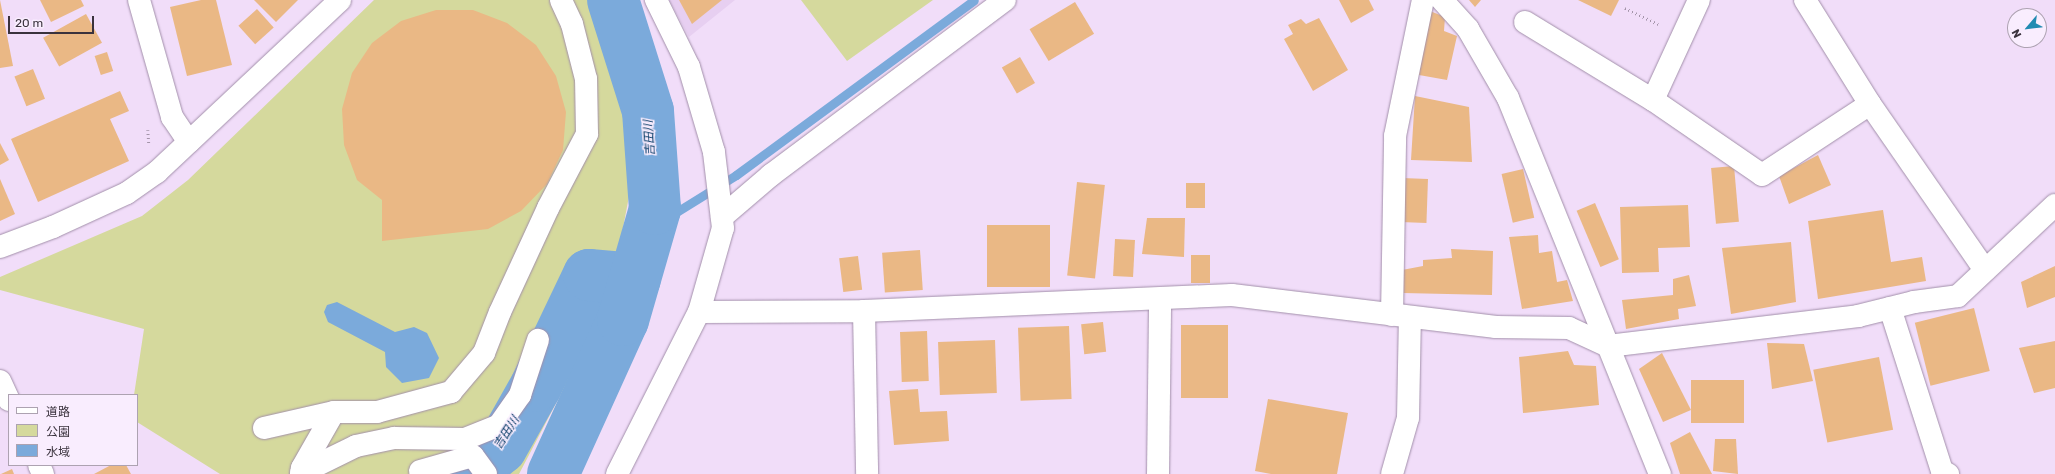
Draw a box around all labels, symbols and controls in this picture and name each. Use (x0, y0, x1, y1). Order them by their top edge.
scale bar (10, 8, 96, 34)
north arrow (2007, 8, 2047, 48)
text: 20 m (15, 16, 43, 30)
text: N (2009, 27, 2024, 40)
water label: 吉田川 (642, 120, 658, 156)
legend (8, 394, 138, 466)
text: 道路 (46, 405, 70, 419)
water label: 吉田川 (491, 414, 523, 452)
text: 公園 (46, 425, 70, 439)
text: 水域 (46, 445, 70, 459)

